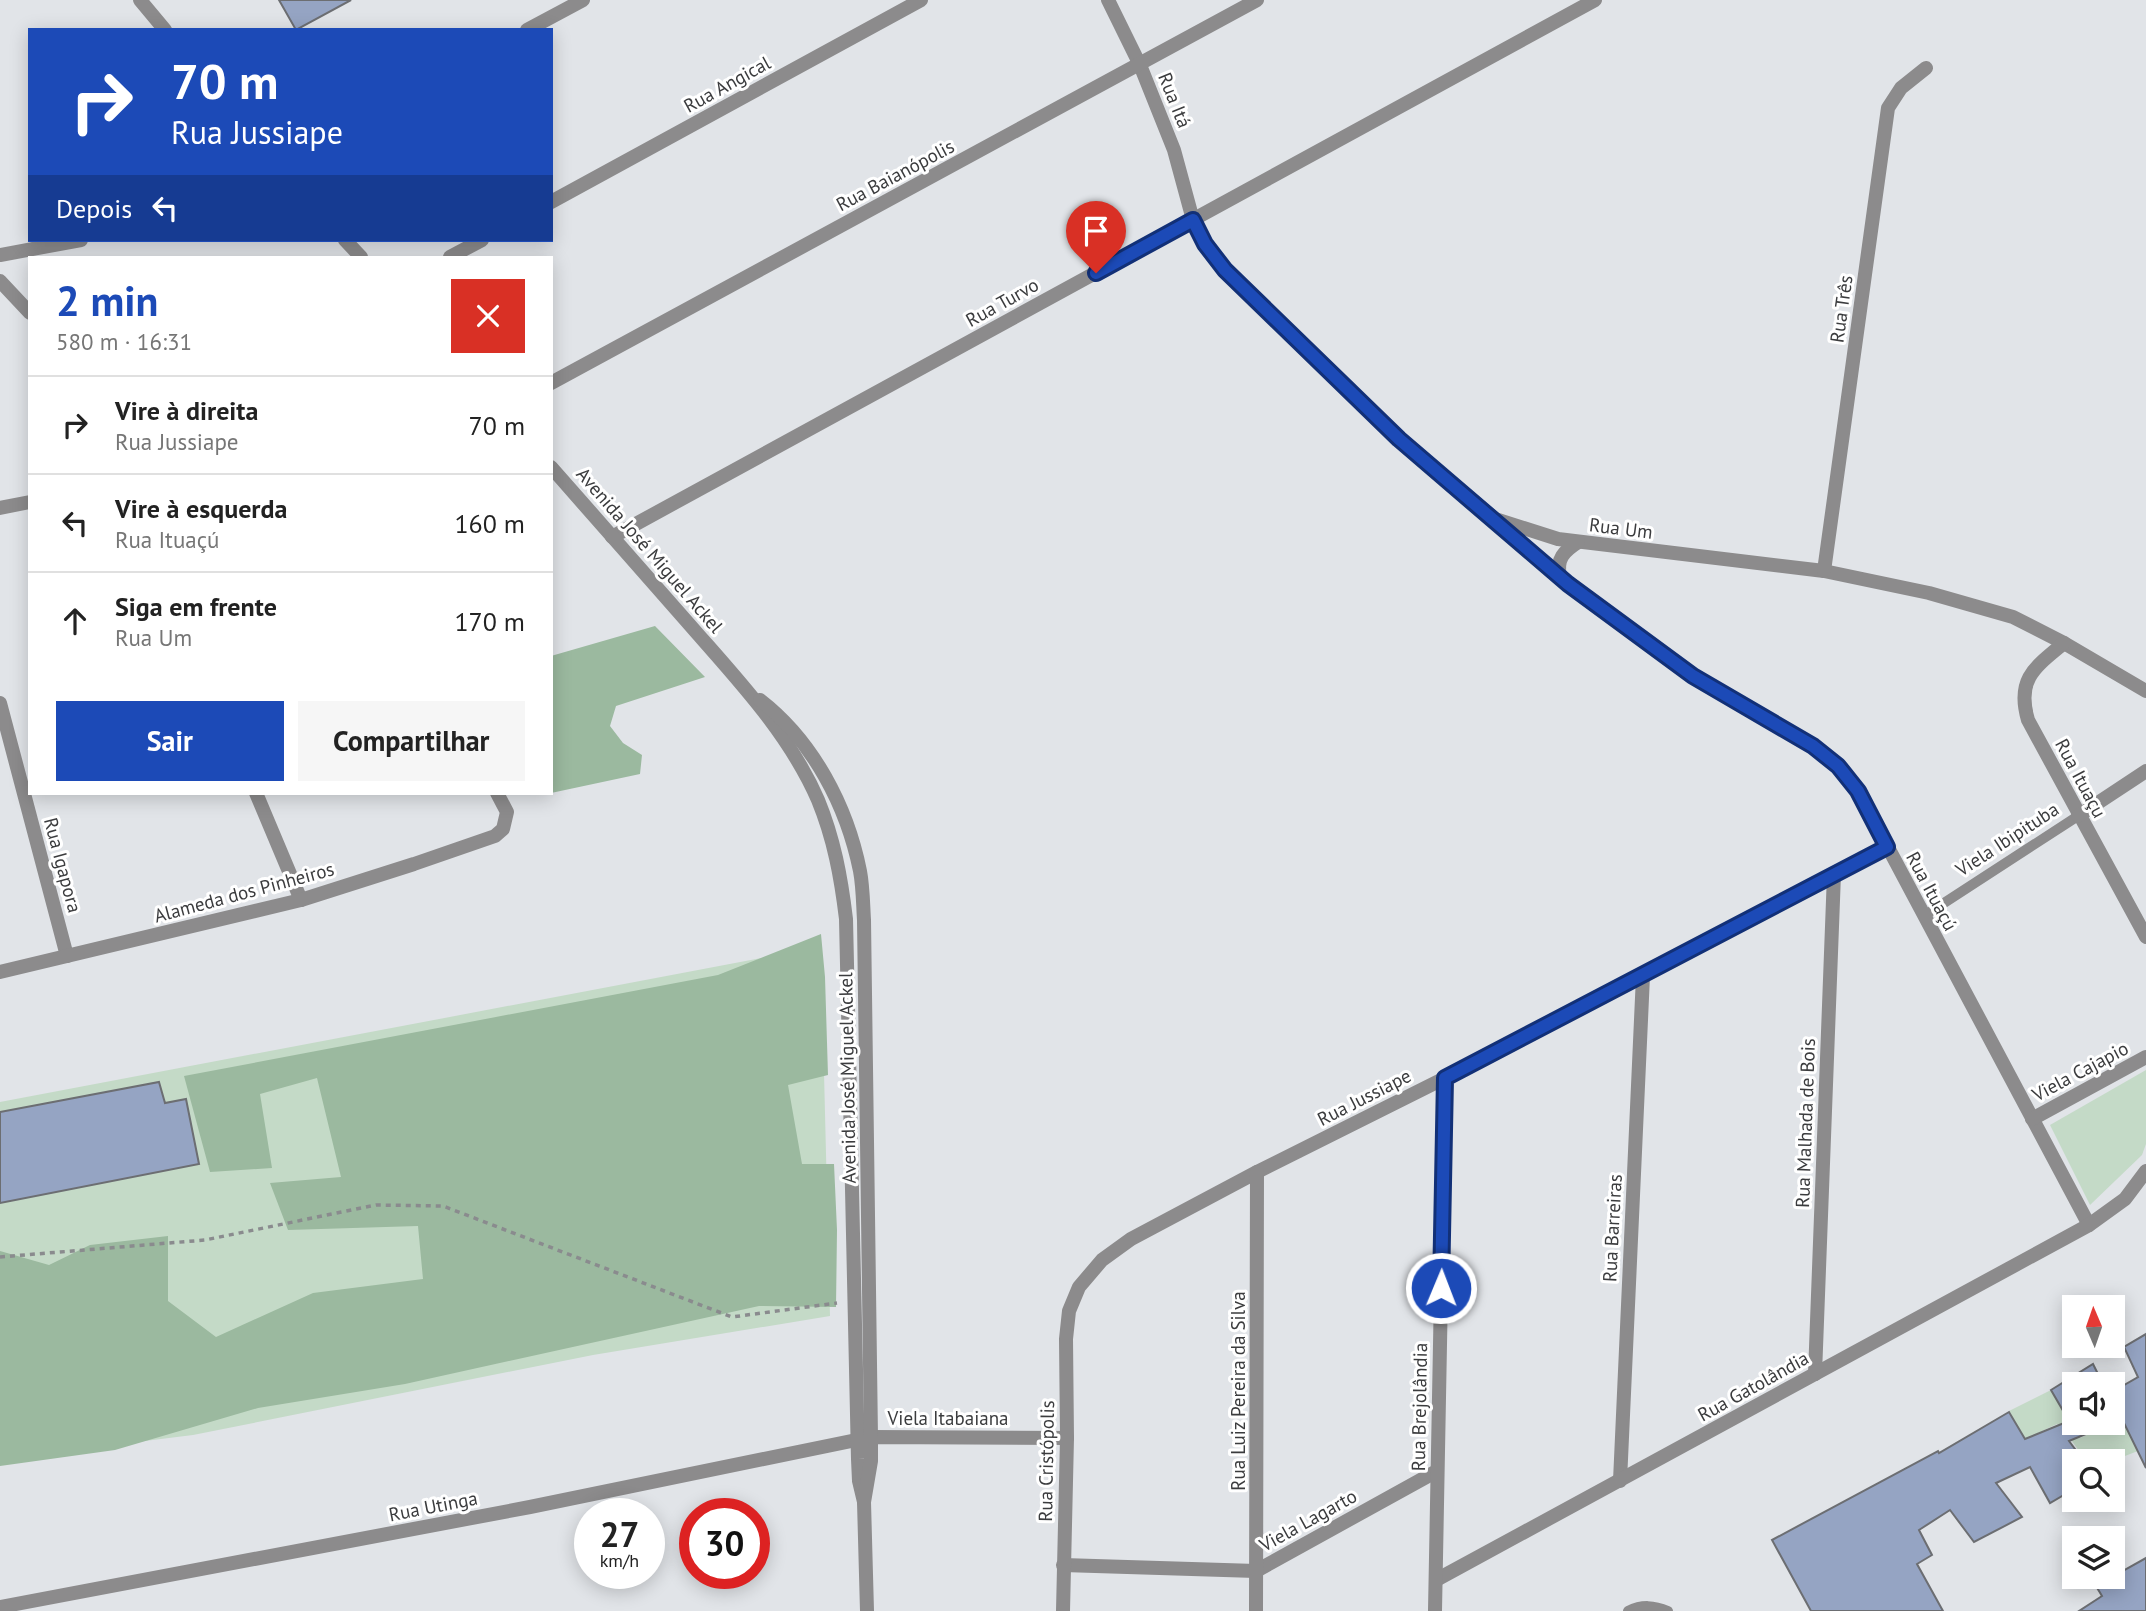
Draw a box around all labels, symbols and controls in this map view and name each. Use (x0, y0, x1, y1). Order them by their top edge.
text: 70 m (171, 49, 278, 113)
street label: Rua Angical (679, 50, 775, 118)
icon: right (56, 56, 147, 147)
street label: Rua Itá (1153, 69, 1197, 131)
text: Rua Jussiape (171, 111, 343, 153)
street label: Rua Baianópolis (832, 134, 958, 216)
icon: left (146, 189, 184, 227)
text: Depois (56, 192, 132, 225)
pin (1066, 201, 1126, 273)
icon: arrive (1077, 212, 1115, 250)
street label: Rua Turvo (961, 272, 1043, 332)
text: 2 min (56, 273, 158, 328)
street label: Rua Três (1824, 274, 1858, 344)
button: close (451, 279, 525, 353)
text: 580 m · 16:31 (56, 327, 192, 356)
text: Vire à direita (115, 394, 258, 427)
icon: right (56, 406, 94, 444)
text: 70 m (469, 409, 525, 442)
text: Rua Jussiape (115, 427, 239, 456)
street label: Avenida José Miguel Ackel (572, 462, 729, 638)
text: Vire à esquerda (115, 492, 287, 525)
icon: left (56, 504, 94, 542)
text: 160 m (454, 507, 525, 540)
street label: Rua Um (1588, 512, 1654, 544)
text: Rua Ituaçú (115, 525, 219, 554)
text: Siga em frente (115, 590, 277, 623)
icon: ahead (56, 602, 94, 640)
text: 170 m (454, 605, 525, 638)
text: Rua Um (115, 623, 192, 652)
button: Sair (56, 701, 284, 781)
button: Compartilhar (298, 701, 525, 781)
street label: Rua Ituaçu (2050, 734, 2112, 822)
street label: Viela Ibipituba (1950, 797, 2063, 882)
street label: Rua Igapora (39, 815, 87, 915)
street label: Rua Ituaçú (1901, 847, 1963, 935)
street label: Alameda dos Pinheiros (151, 856, 337, 928)
street label: Avenida José Miguel Ackel (833, 972, 861, 1184)
street label: Viela Cajapio (2027, 1036, 2132, 1107)
street label: Rua Malhada de Bois (1790, 1038, 1820, 1208)
street label: Rua Jussiape (1313, 1063, 1415, 1131)
street label: Rua Barreiras (1597, 1173, 1627, 1283)
position arrow (1404, 1251, 1478, 1325)
street label: Rua Luiz Pereira da Silva (1226, 1291, 1250, 1491)
north arrow (2062, 1295, 2124, 1358)
map controls (2062, 1295, 2125, 1589)
street label: Rua Brejolândia (1406, 1343, 1432, 1471)
street label: Rua Gatolândia (1693, 1346, 1813, 1426)
button: sound (2062, 1372, 2125, 1435)
street label: Rua Cristópolis (1033, 1400, 1059, 1522)
street label: Viela Itabaiana (887, 1406, 1009, 1430)
button: search (2062, 1449, 2125, 1512)
street label: Viela Lagarto (1254, 1483, 1361, 1557)
street label: Rua Utinga (387, 1486, 479, 1526)
speed limit sign: 30 (679, 1498, 770, 1589)
text: 27 (600, 1511, 639, 1557)
button: layers (2062, 1526, 2125, 1589)
text: km/h (600, 1549, 639, 1572)

